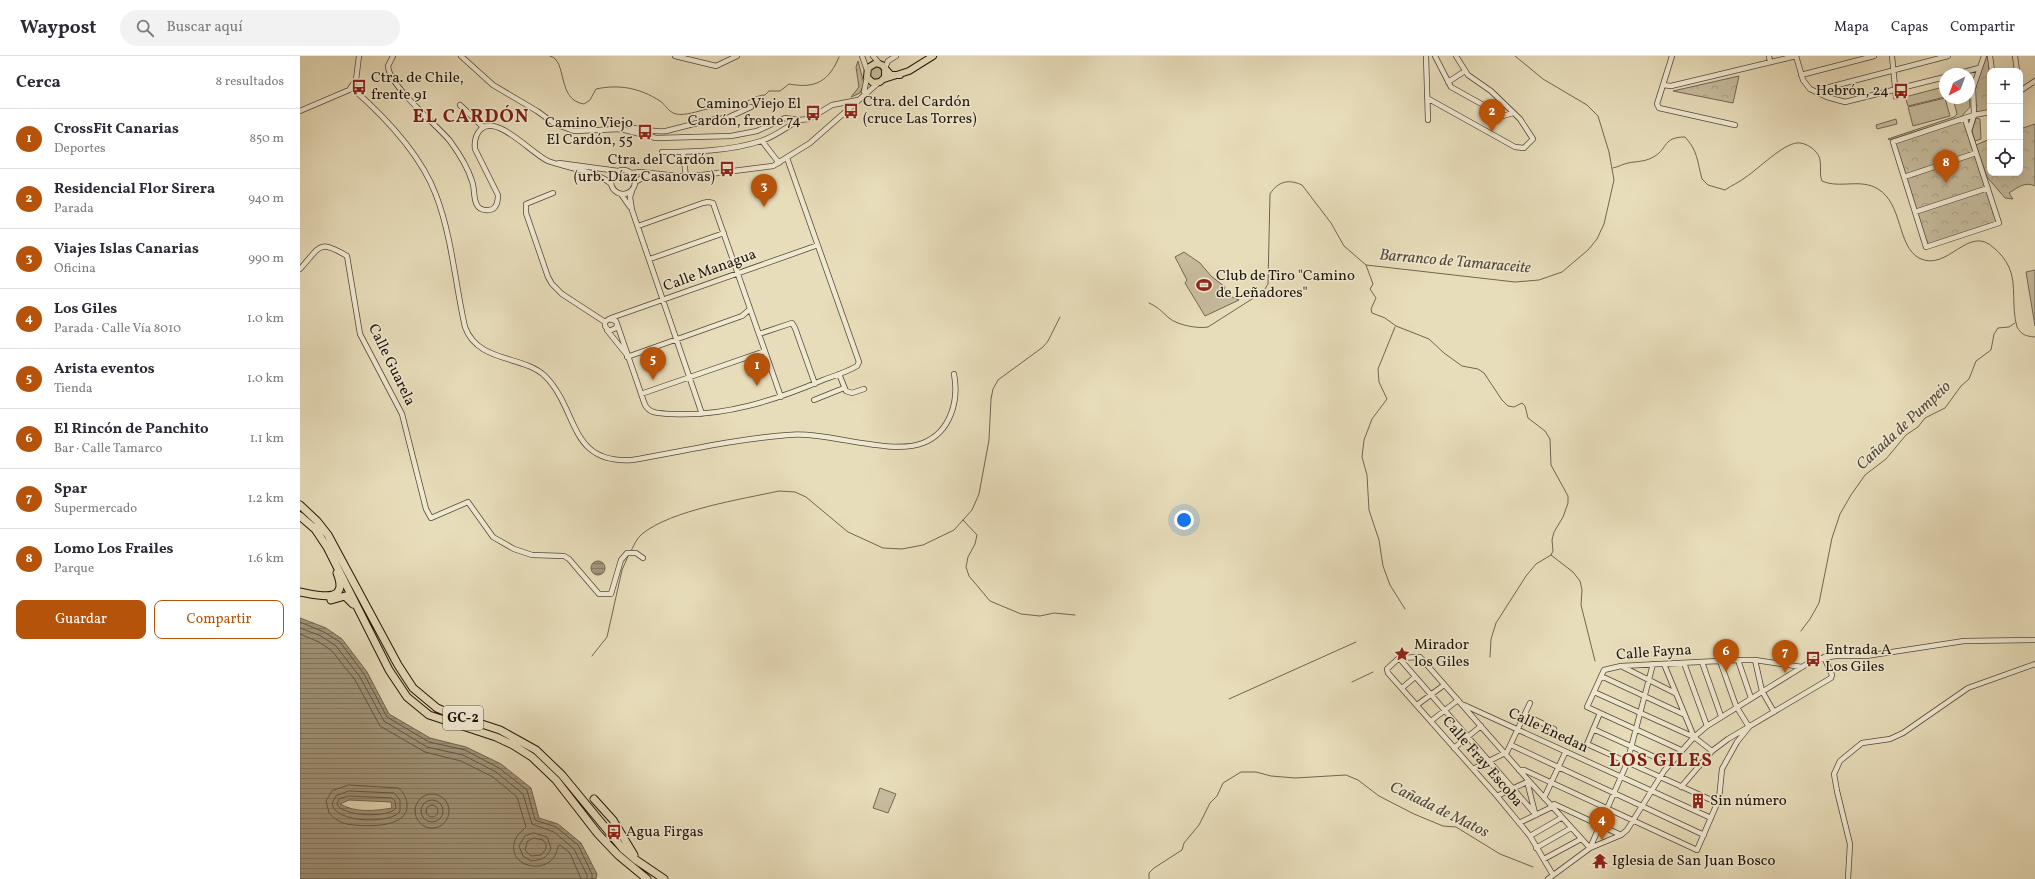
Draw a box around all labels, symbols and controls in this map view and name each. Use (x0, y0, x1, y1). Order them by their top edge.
search box (120, 10, 400, 46)
text: Waypost (20, 15, 96, 41)
icon: search (134, 17, 156, 39)
text: Buscar aquí (166, 17, 243, 38)
text: Mapa (1834, 18, 1869, 37)
text: Capas (1891, 18, 1928, 37)
text: Compartir (1950, 18, 2015, 37)
place label: Ctra. de Chile, frente 91 (371, 68, 464, 106)
north arrow (1939, 68, 1975, 104)
map controls (1987, 68, 2023, 176)
button: + (1987, 68, 2023, 104)
text: Cerca (16, 71, 61, 94)
text: 8 resultados (216, 73, 284, 91)
bus stop icon: Ctra. de Chile, frente 91 (350, 78, 368, 96)
place label: Hebrón, 24 (1816, 81, 1889, 102)
bus stop icon: Hebrón, 24 (1892, 82, 1910, 100)
place label: Ctra. del Cardón (cruce Las Torres) (863, 92, 977, 130)
place label: Camino Viejo El Cardón, frente 74 (688, 94, 801, 132)
pin: 2 (1479, 99, 1505, 132)
bus stop icon: Ctra. del Cardón (cruce Las Torres) (842, 102, 860, 120)
district label: EL CARDÓN (413, 104, 529, 130)
bus stop icon: Camino Viejo El Cardón, frente 74 (804, 104, 822, 122)
button: − (1987, 104, 2023, 140)
place label: Camino Viejo El Cardón, 55 (545, 113, 633, 151)
text: CrossFit Canarias (54, 119, 179, 140)
bus stop icon: Camino Viejo El Cardón, 55 (636, 123, 654, 141)
text: 1 (26, 130, 32, 148)
text: 850 m (250, 130, 284, 148)
text: Deportes (54, 140, 106, 158)
button: locate (1987, 140, 2023, 176)
place label: Ctra. del Cardón (urb. Díaz Casanovas) (574, 150, 715, 188)
pin: 8 (1933, 150, 1959, 183)
bus stop icon: Ctra. del Cardón (urb. Díaz Casanovas) (718, 160, 736, 178)
pin: 3 (751, 174, 777, 207)
text: Residencial Flor Sirera (54, 179, 215, 200)
text: 2 (26, 190, 32, 208)
text: 940 m (248, 190, 284, 208)
text: Parada (54, 200, 94, 218)
text: Viajes Islas Canarias (54, 239, 199, 260)
street label: Calle Managua (660, 244, 760, 298)
water label: Barranco de Tamaraceite (1378, 244, 1532, 280)
text: 3 (26, 250, 32, 268)
text: 990 m (248, 250, 284, 268)
text: Oficina (54, 260, 96, 278)
place label: Club de Tiro "Camino de Leñadores" (1216, 266, 1355, 304)
sports icon: Club de Tiro "Camino de Leñadores" (1195, 276, 1213, 294)
text: Los Giles (54, 299, 117, 320)
text: 4 (25, 310, 33, 328)
text: 1.0 km (247, 310, 284, 328)
text: Parada · Calle Vía 8010 (54, 320, 181, 338)
street label: Calle Guarela (362, 321, 420, 409)
pin: 5 (640, 347, 666, 380)
pin: 1 (744, 353, 770, 386)
text: Arista eventos (54, 359, 155, 380)
text: 5 (26, 370, 32, 388)
text: 1.0 km (247, 370, 284, 388)
water label: Cañada de Pumpeio (1852, 376, 1957, 476)
text: Tienda (54, 380, 93, 398)
text: El Rincón de Panchito (54, 419, 209, 440)
text: 6 (25, 430, 33, 448)
text: 1.1 km (250, 430, 284, 448)
text: Bar · Calle Tamarco (54, 440, 162, 458)
text: Spar (54, 479, 87, 500)
text: 7 (26, 490, 32, 508)
text: 1.2 km (248, 490, 284, 508)
text: Supermercado (54, 500, 137, 518)
your location (1174, 510, 1194, 530)
text: Lomo Los Frailes (54, 539, 173, 560)
text: 8 (25, 550, 33, 568)
text: 1.6 km (248, 550, 284, 568)
text: Parque (54, 560, 94, 578)
button: Guardar (16, 600, 146, 639)
button: Compartir (154, 600, 284, 639)
place label: Mirador los Giles (1414, 635, 1469, 673)
pin: 6 (1713, 639, 1739, 672)
street label: Calle Fayna (1616, 640, 1692, 666)
pin: 7 (1772, 640, 1798, 673)
place label: Entrada A Los Giles (1825, 640, 1892, 678)
place icon: Mirador los Giles (1393, 645, 1411, 663)
bus stop icon: Entrada A Los Giles (1804, 650, 1822, 668)
street label: Calle Enedan (1504, 703, 1592, 759)
road number: GC-2 (443, 706, 483, 730)
street label: Calle Fray Escoba (1437, 712, 1527, 812)
district label: LOS GILES (1609, 748, 1713, 774)
water label: Cañada de Matos (1386, 776, 1492, 844)
place label: Sin número (1710, 791, 1787, 812)
building icon: Sin número (1689, 792, 1707, 810)
pin: 4 (1589, 807, 1615, 840)
place label: Agua Firgas (626, 822, 703, 843)
bus stop icon: Agua Firgas (605, 823, 623, 841)
place label: Iglesia de San Juan Bosco (1612, 851, 1776, 872)
temple icon: Iglesia de San Juan Bosco (1591, 852, 1609, 870)

